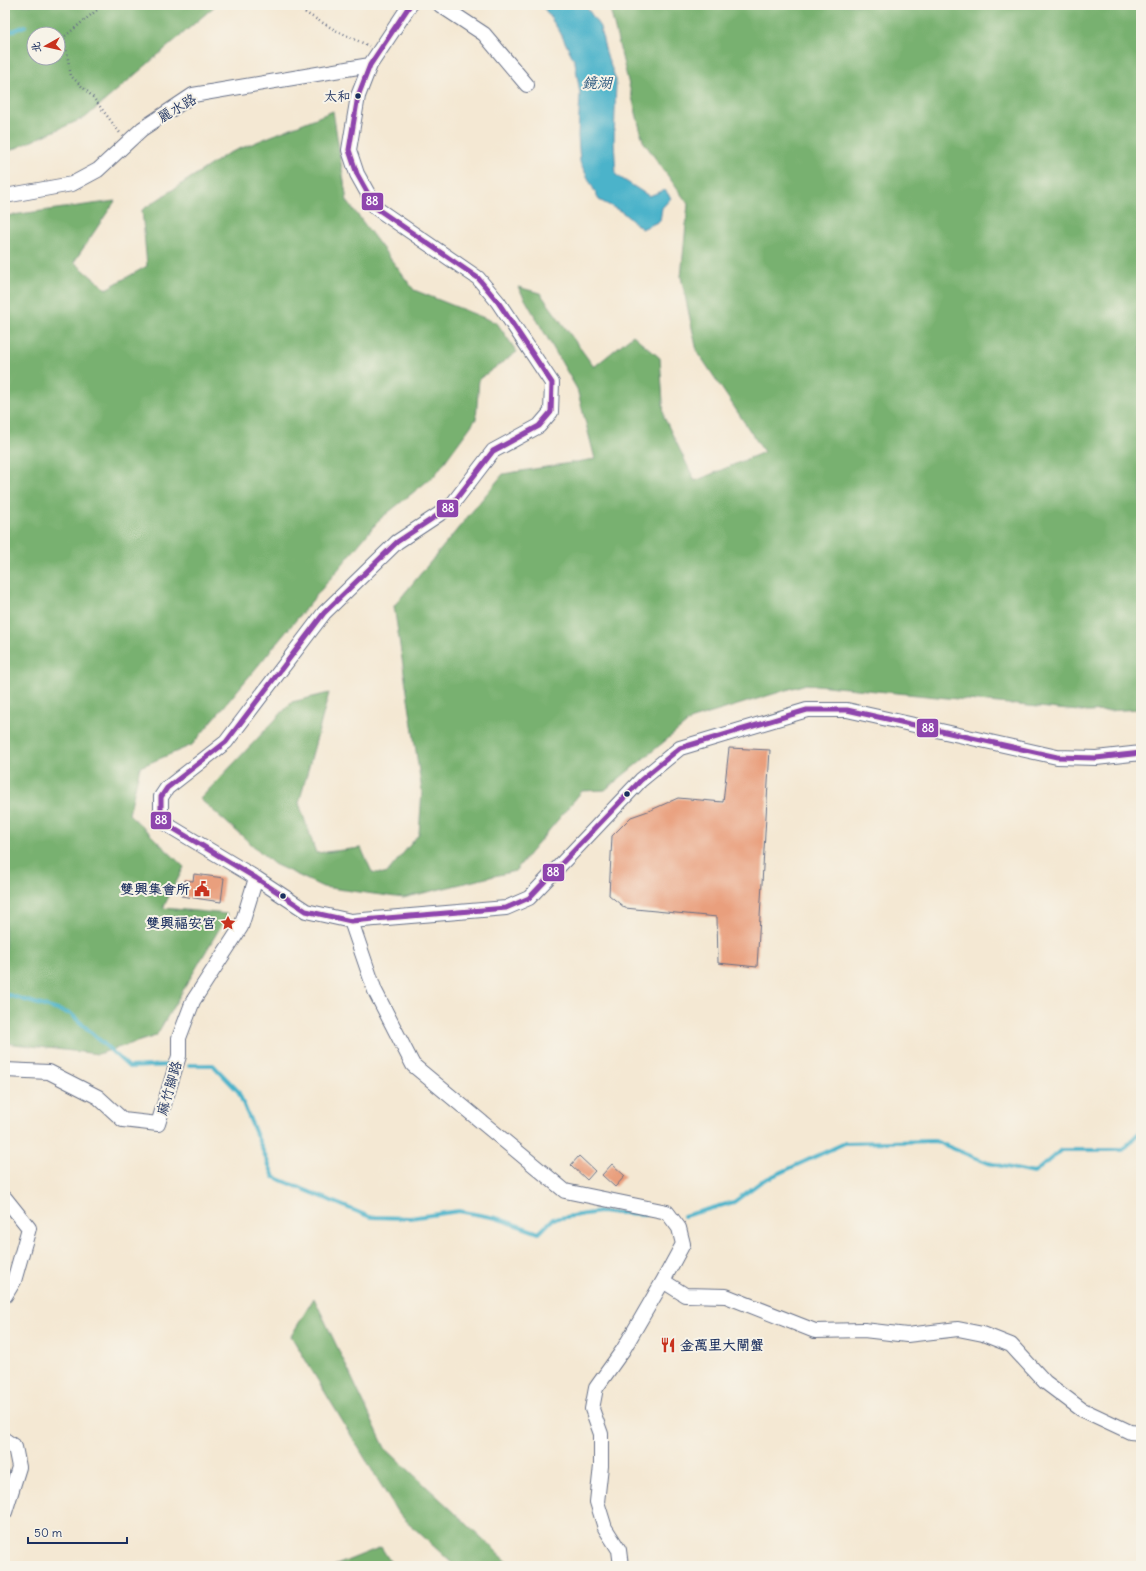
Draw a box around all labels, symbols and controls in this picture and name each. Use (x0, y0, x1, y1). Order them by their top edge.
north arrow (26, 26, 66, 66)
text: 北 (28, 41, 44, 54)
water label: 鏡湖 (582, 73, 614, 92)
place label: 太和 (324, 88, 350, 105)
street label: 麗水路 (154, 90, 200, 126)
marker: 太和 (353, 91, 363, 101)
line badge: 88 (361, 192, 384, 211)
text: 88 (366, 194, 378, 208)
line badge: 88 (436, 499, 459, 518)
text: 88 (442, 501, 454, 515)
line badge: 88 (916, 718, 939, 738)
text: 88 (922, 721, 934, 735)
unlabelled marker (622, 789, 632, 799)
line badge: 88 (150, 811, 172, 830)
text: 88 (155, 813, 167, 827)
line badge: 88 (542, 863, 565, 882)
text: 88 (547, 865, 559, 879)
place label: 雙興集會所 (120, 880, 190, 898)
public building icon: 雙興集會所 (193, 880, 211, 898)
unlabelled marker (278, 891, 288, 901)
place label: 雙興福安宮 (146, 914, 216, 932)
place icon: 雙興福安宮 (219, 914, 237, 932)
street label: 麻竹腳路 (153, 1059, 185, 1117)
restaurant icon: 金萬里大閘蟹 (659, 1336, 677, 1354)
place label: 金萬里大閘蟹 (680, 1336, 764, 1354)
scale bar (28, 1519, 127, 1545)
text: 50 m (34, 1525, 63, 1540)

